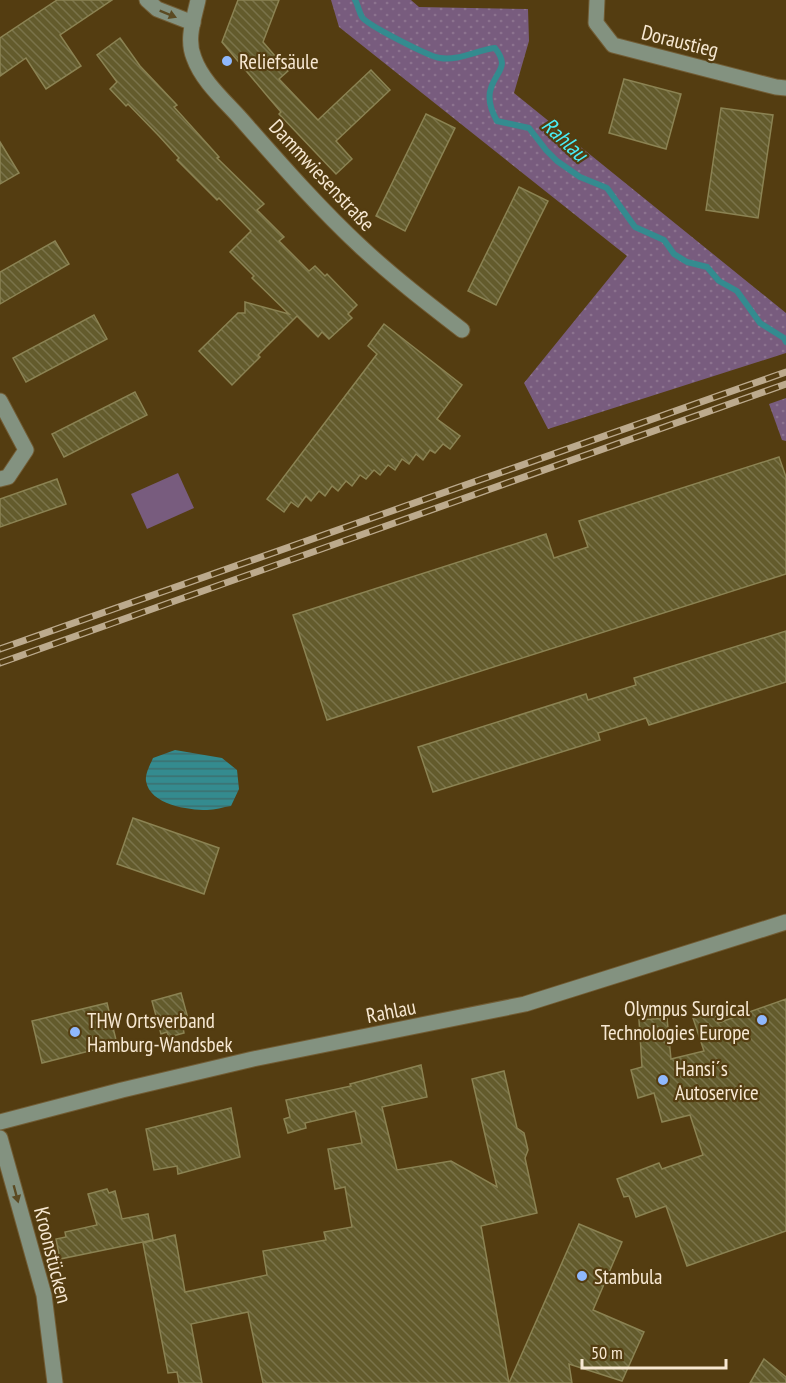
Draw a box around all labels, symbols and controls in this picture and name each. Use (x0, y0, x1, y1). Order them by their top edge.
one-way arrow (160, 9, 178, 19)
street label: Doraustieg (639, 18, 721, 64)
place label: Reliefsäule (239, 48, 319, 75)
marker: Reliefsäule (220, 54, 234, 68)
water label: Rahlau (536, 111, 595, 168)
street label: Dammwiesenstraße (263, 113, 381, 237)
street label: Rahlau (364, 993, 418, 1029)
place label: Olympus Surgical Technologies Europe (601, 995, 750, 1046)
place label: THW Ortsverband Hamburg-Wandsbek (87, 1007, 233, 1058)
marker: Olympus Surgical Technologies Europe (755, 1013, 769, 1027)
marker: THW Ortsverband Hamburg-Wandsbek (68, 1025, 82, 1039)
place label: Hansi´s Autoservice (675, 1055, 759, 1106)
marker: Hansi´s Autoservice (656, 1073, 670, 1087)
one-way arrow (12, 1186, 21, 1204)
street label: Kroonstücken (28, 1204, 78, 1306)
place label: Stambula (594, 1263, 662, 1290)
marker: Stambula (575, 1269, 589, 1283)
scale bar (582, 1332, 726, 1370)
text: 50 m (591, 1341, 623, 1364)

